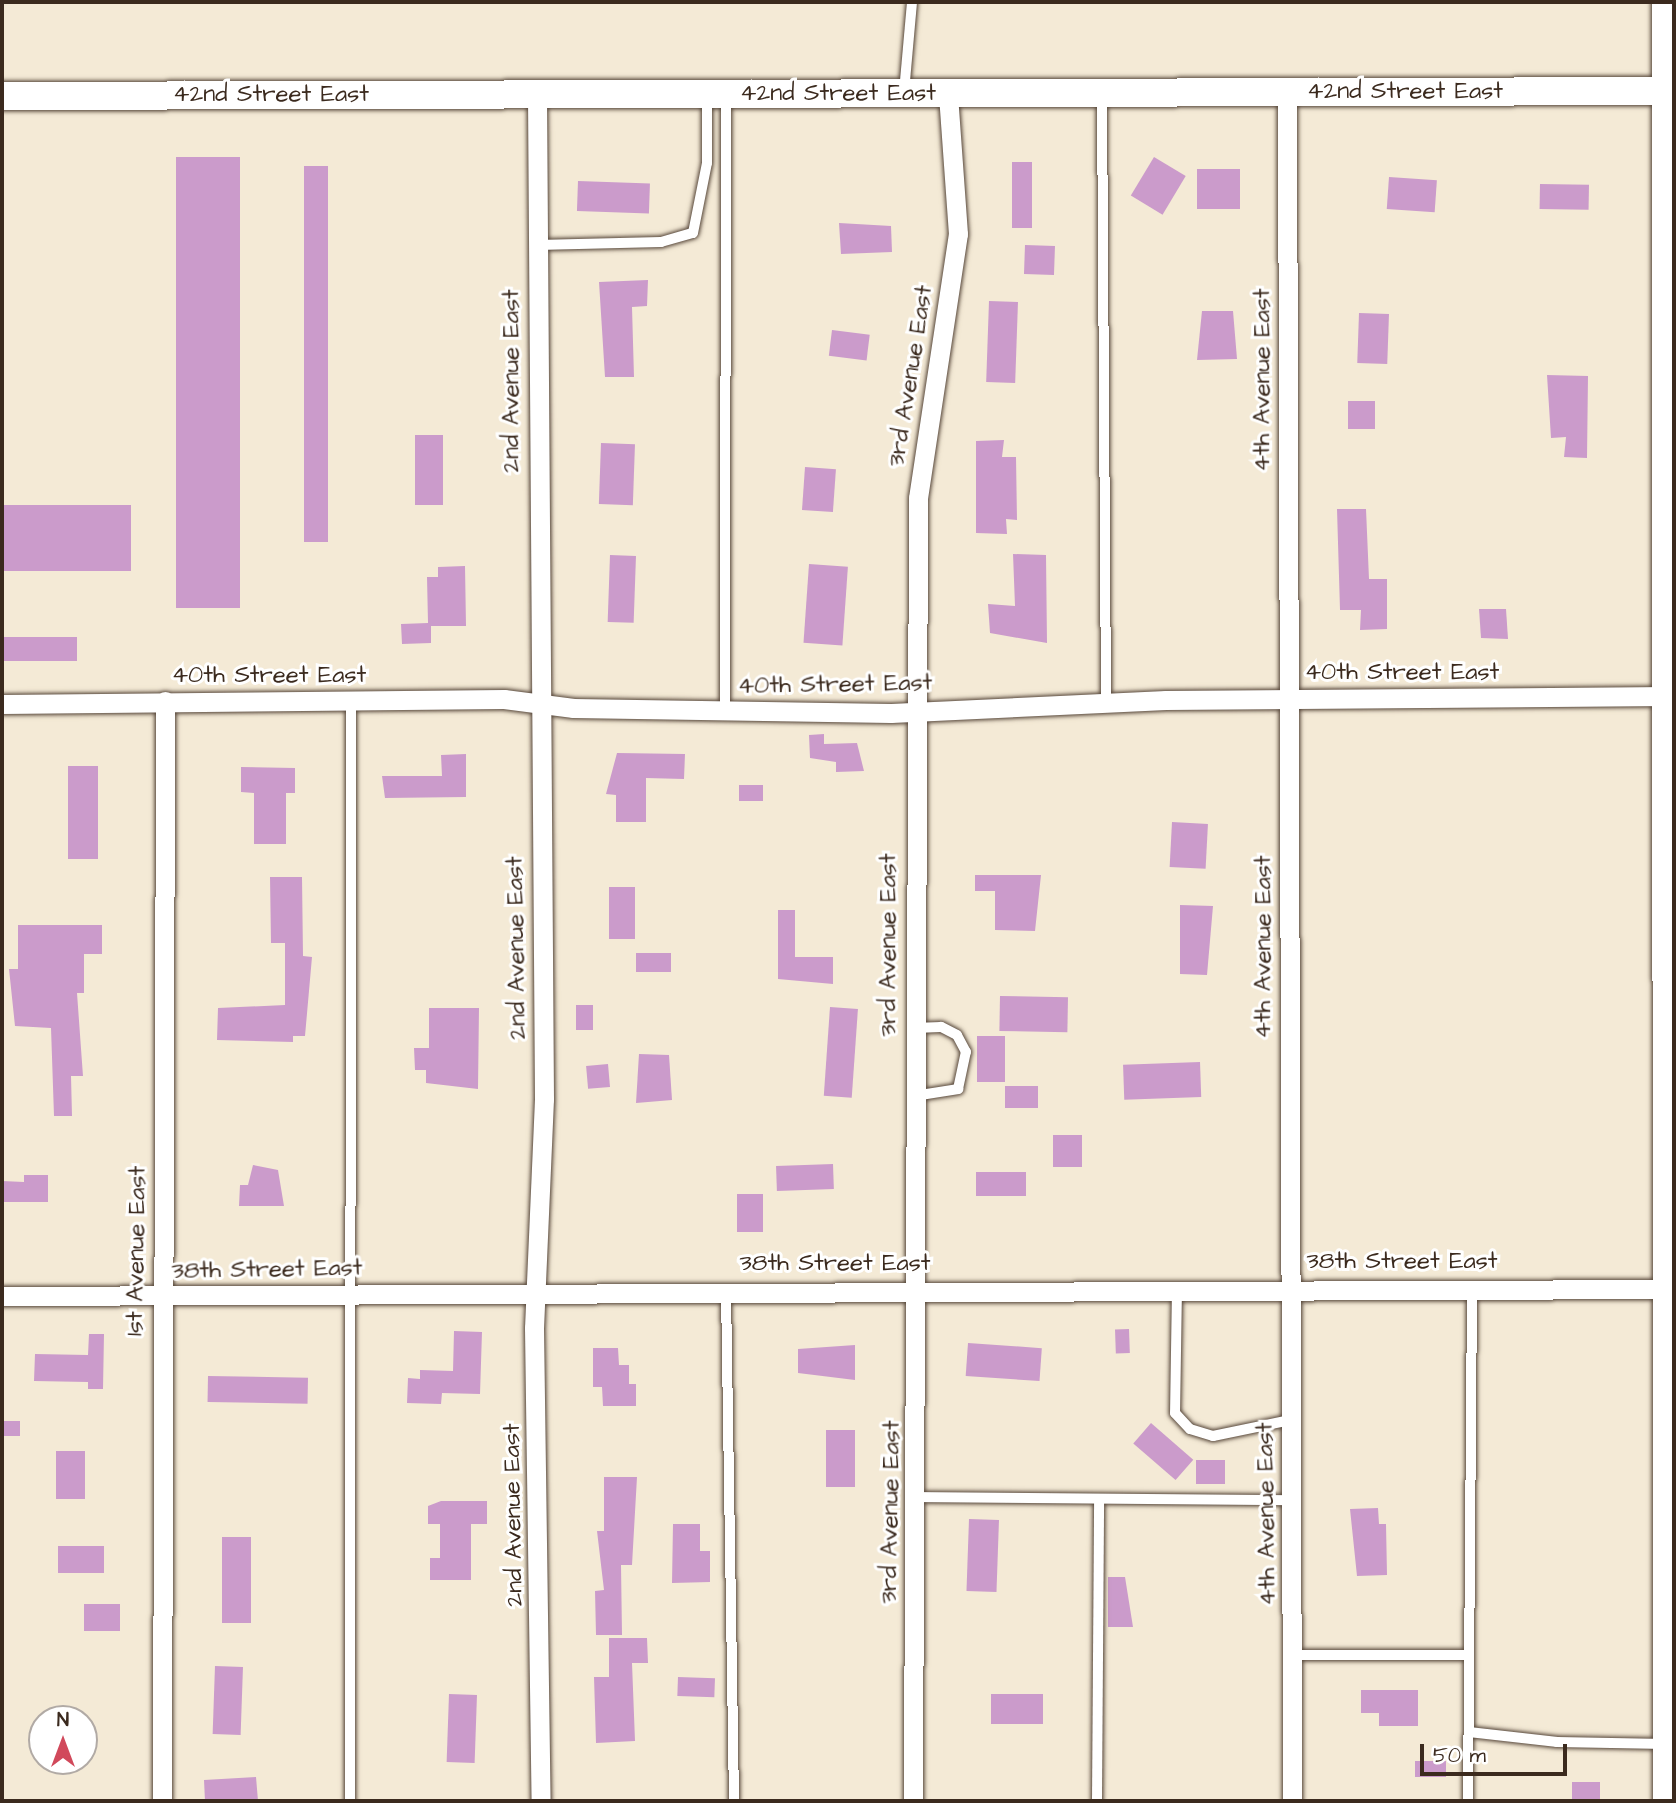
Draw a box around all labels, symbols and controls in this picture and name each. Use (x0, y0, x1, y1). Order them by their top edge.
street label: 42nd Street East (1307, 78, 1503, 106)
street label: 42nd Street East (740, 80, 936, 108)
street label: 42nd Street East (173, 81, 369, 109)
street label: 3rd Avenue East (882, 283, 940, 469)
street label: 4th Avenue East (1249, 288, 1277, 472)
street label: 2nd Avenue East (498, 289, 526, 473)
street label: 40th Street East (1305, 659, 1499, 687)
street label: 40th Street East (172, 662, 366, 690)
street label: 40th Street East (738, 669, 932, 701)
street label: 3rd Avenue East (875, 853, 903, 1037)
street label: 4th Avenue East (1250, 855, 1278, 1039)
street label: 2nd Avenue East (501, 856, 533, 1040)
street label: 1st Avenue East (121, 1166, 153, 1336)
street label: 38th Street East (1307, 1248, 1497, 1276)
street label: 38th Street East (740, 1250, 930, 1278)
street label: 38th Street East (171, 1254, 363, 1286)
street label: 3rd Avenue East (875, 1420, 907, 1604)
street label: 4th Avenue East (1251, 1422, 1283, 1606)
street label: 2nd Avenue East (498, 1423, 530, 1607)
north arrow (28, 1705, 98, 1775)
text: N (57, 1707, 69, 1734)
scale bar (1424, 1730, 1571, 1774)
text: 50 m (1433, 1741, 1486, 1770)

